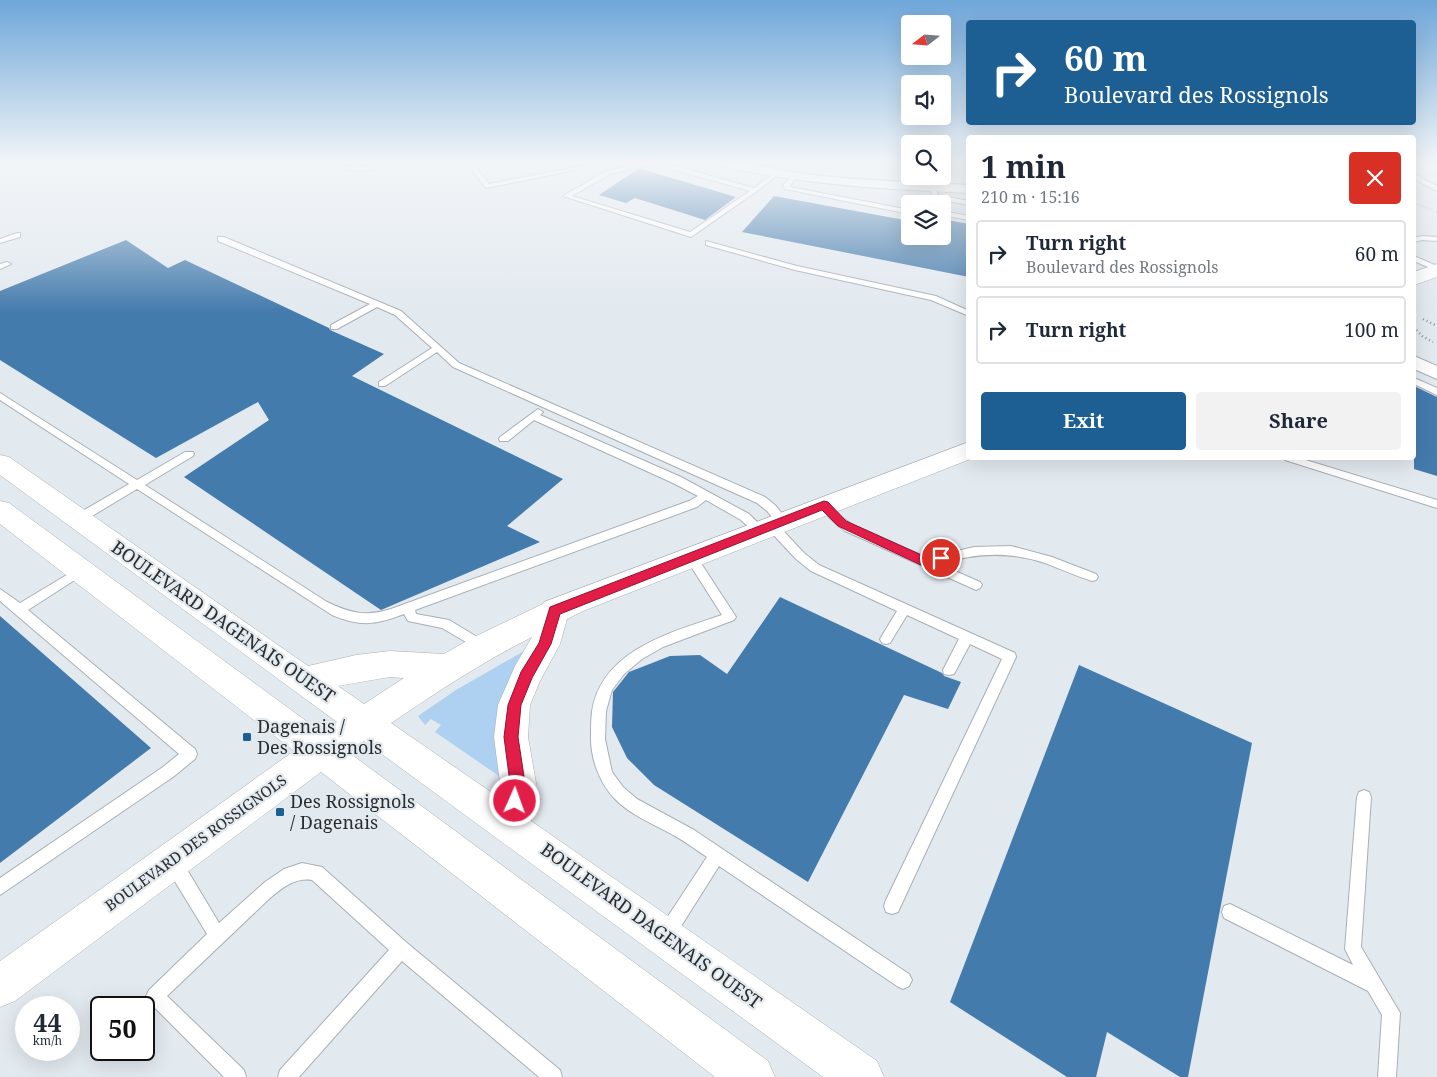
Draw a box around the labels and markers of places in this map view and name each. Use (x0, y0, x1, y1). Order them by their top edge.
pin (920, 537, 962, 579)
place label: Dagenais / Des Rossignols (257, 714, 382, 759)
marker: Dagenais / Des Rossignols (241, 731, 253, 743)
place label: Des Rossignols / Dagenais (290, 789, 415, 834)
marker: Des Rossignols / Dagenais (274, 806, 286, 818)

